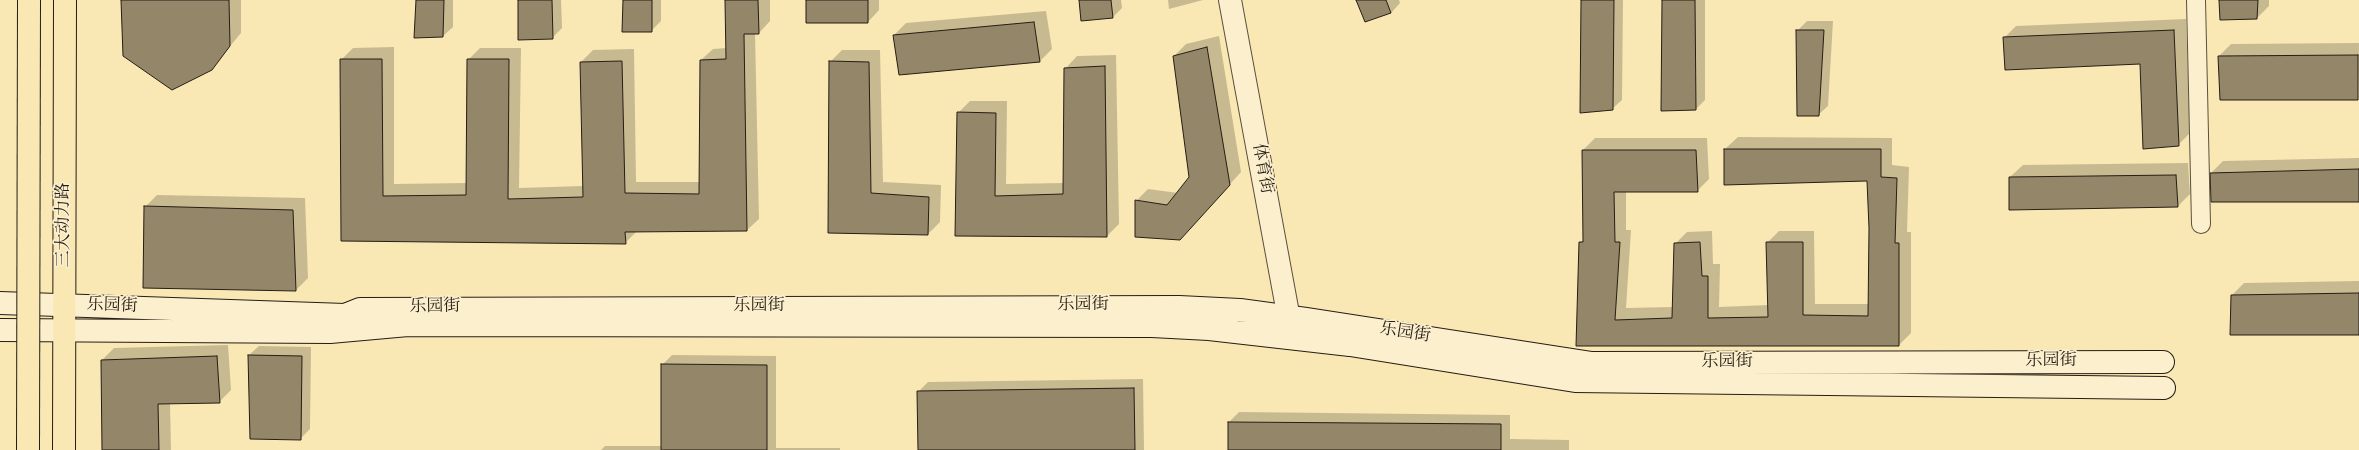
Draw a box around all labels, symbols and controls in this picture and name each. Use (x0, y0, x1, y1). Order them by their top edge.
street label: 体育街 (1247, 142, 1275, 196)
street label: 三大动力路 (55, 183, 75, 267)
street label: 乐园街 (86, 296, 138, 318)
street label: 乐园街 (1058, 296, 1108, 316)
street label: 乐园街 (409, 297, 461, 319)
street label: 乐园街 (734, 297, 784, 317)
street label: 乐园街 (1378, 320, 1432, 348)
street label: 乐园街 (2026, 352, 2076, 372)
street label: 乐园街 (1702, 353, 1752, 373)

